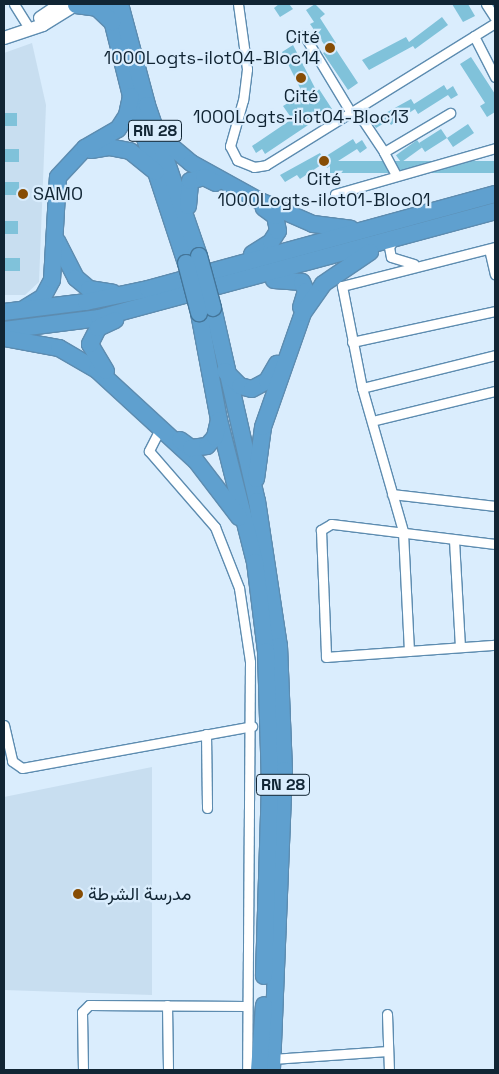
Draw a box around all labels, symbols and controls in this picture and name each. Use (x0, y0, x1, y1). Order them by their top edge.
place label: Cité 1000Logts-ilot04-Bloc14 (104, 27, 320, 70)
marker: Cité 1000Logts-ilot04-Bloc14 (324, 42, 336, 54)
marker: Cité 1000Logts-ilot04-Bloc13 (295, 72, 307, 84)
place label: Cité 1000Logts-ilot04-Bloc13 (193, 86, 409, 128)
road number: RN 28 (128, 118, 182, 144)
marker: Cité 1000Logts-ilot01-Bloc01 (318, 155, 330, 167)
place label: Cité 1000Logts-ilot01-Bloc01 (218, 169, 430, 212)
place label: SAMO (33, 183, 83, 205)
marker: SAMO (17, 188, 29, 200)
road number: RN 28 (256, 772, 310, 798)
place label: مدرسة الشرطة (88, 883, 191, 905)
marker: مدرسة الشرطة (72, 888, 84, 900)

